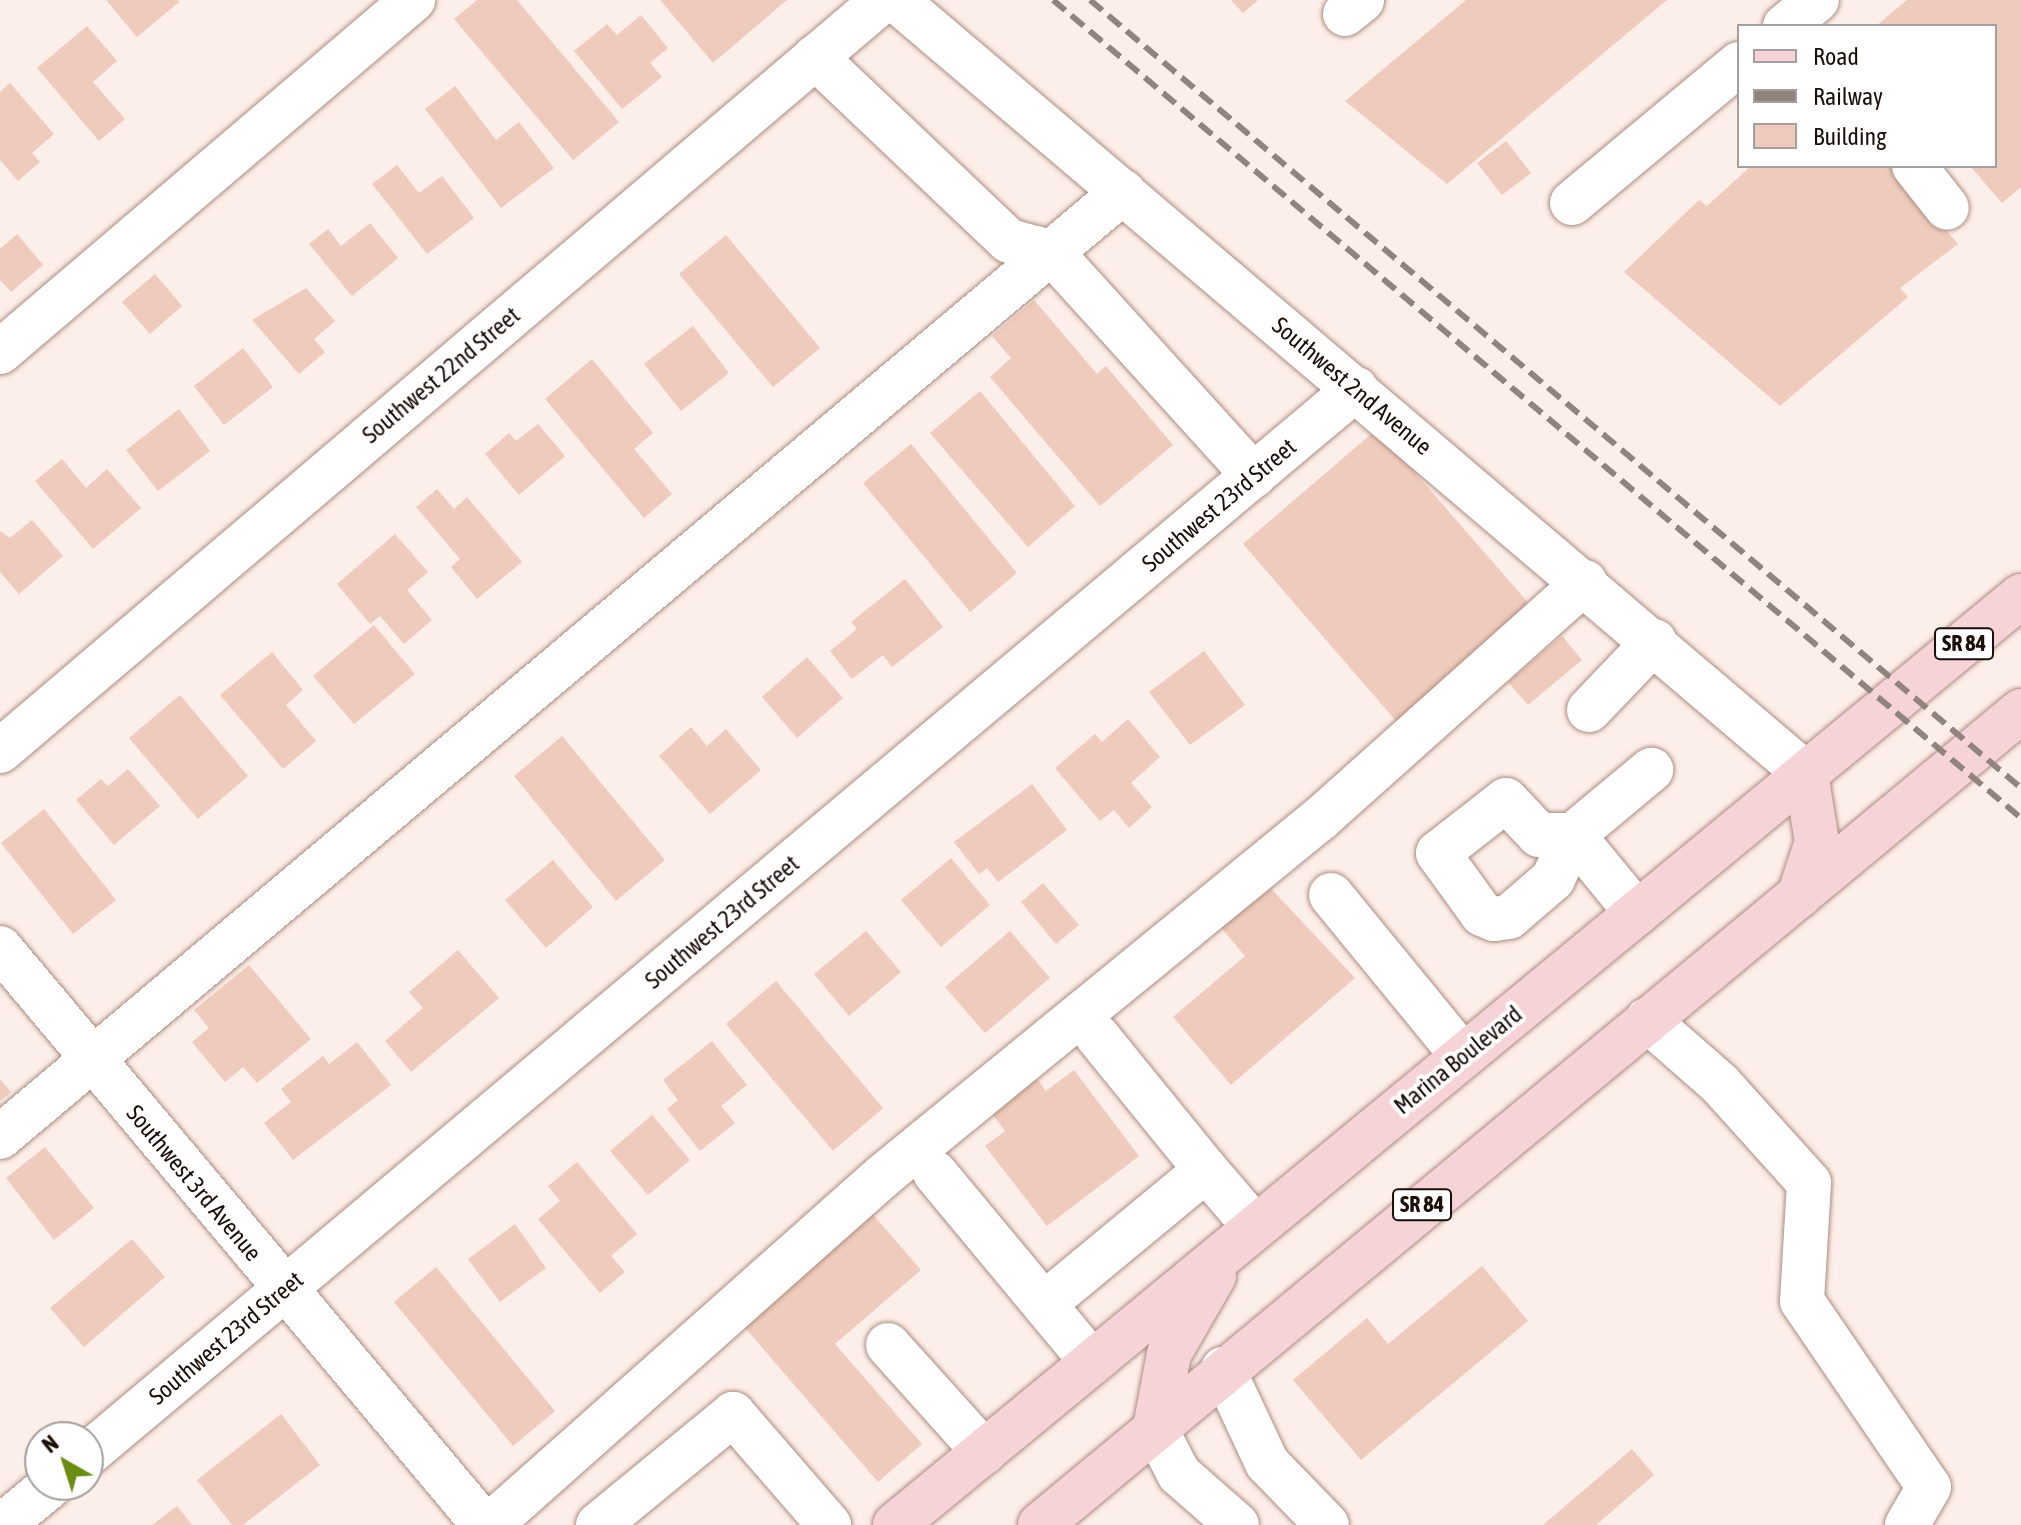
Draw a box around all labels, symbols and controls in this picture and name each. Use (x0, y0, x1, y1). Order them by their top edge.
legend (1737, 24, 1997, 168)
text: Road (1813, 43, 1859, 70)
text: Railway (1813, 83, 1883, 110)
text: Building (1813, 123, 1886, 150)
street label: Southwest 22nd Street (356, 301, 526, 449)
street label: Southwest 2nd Avenue (1266, 311, 1438, 461)
street label: Southwest 23rd Street (1136, 432, 1302, 578)
road number: SR 84 (1934, 626, 1994, 662)
street label: Southwest 23rd Street (639, 849, 805, 995)
street label: Marina Boulevard (1388, 1000, 1528, 1120)
street label: Southwest 3rd Avenue (120, 1099, 268, 1267)
road number: SR 84 (1392, 1187, 1452, 1223)
street label: Southwest 23rd Street (143, 1265, 309, 1411)
north arrow (24, 1421, 104, 1501)
text: N (37, 1430, 63, 1458)

